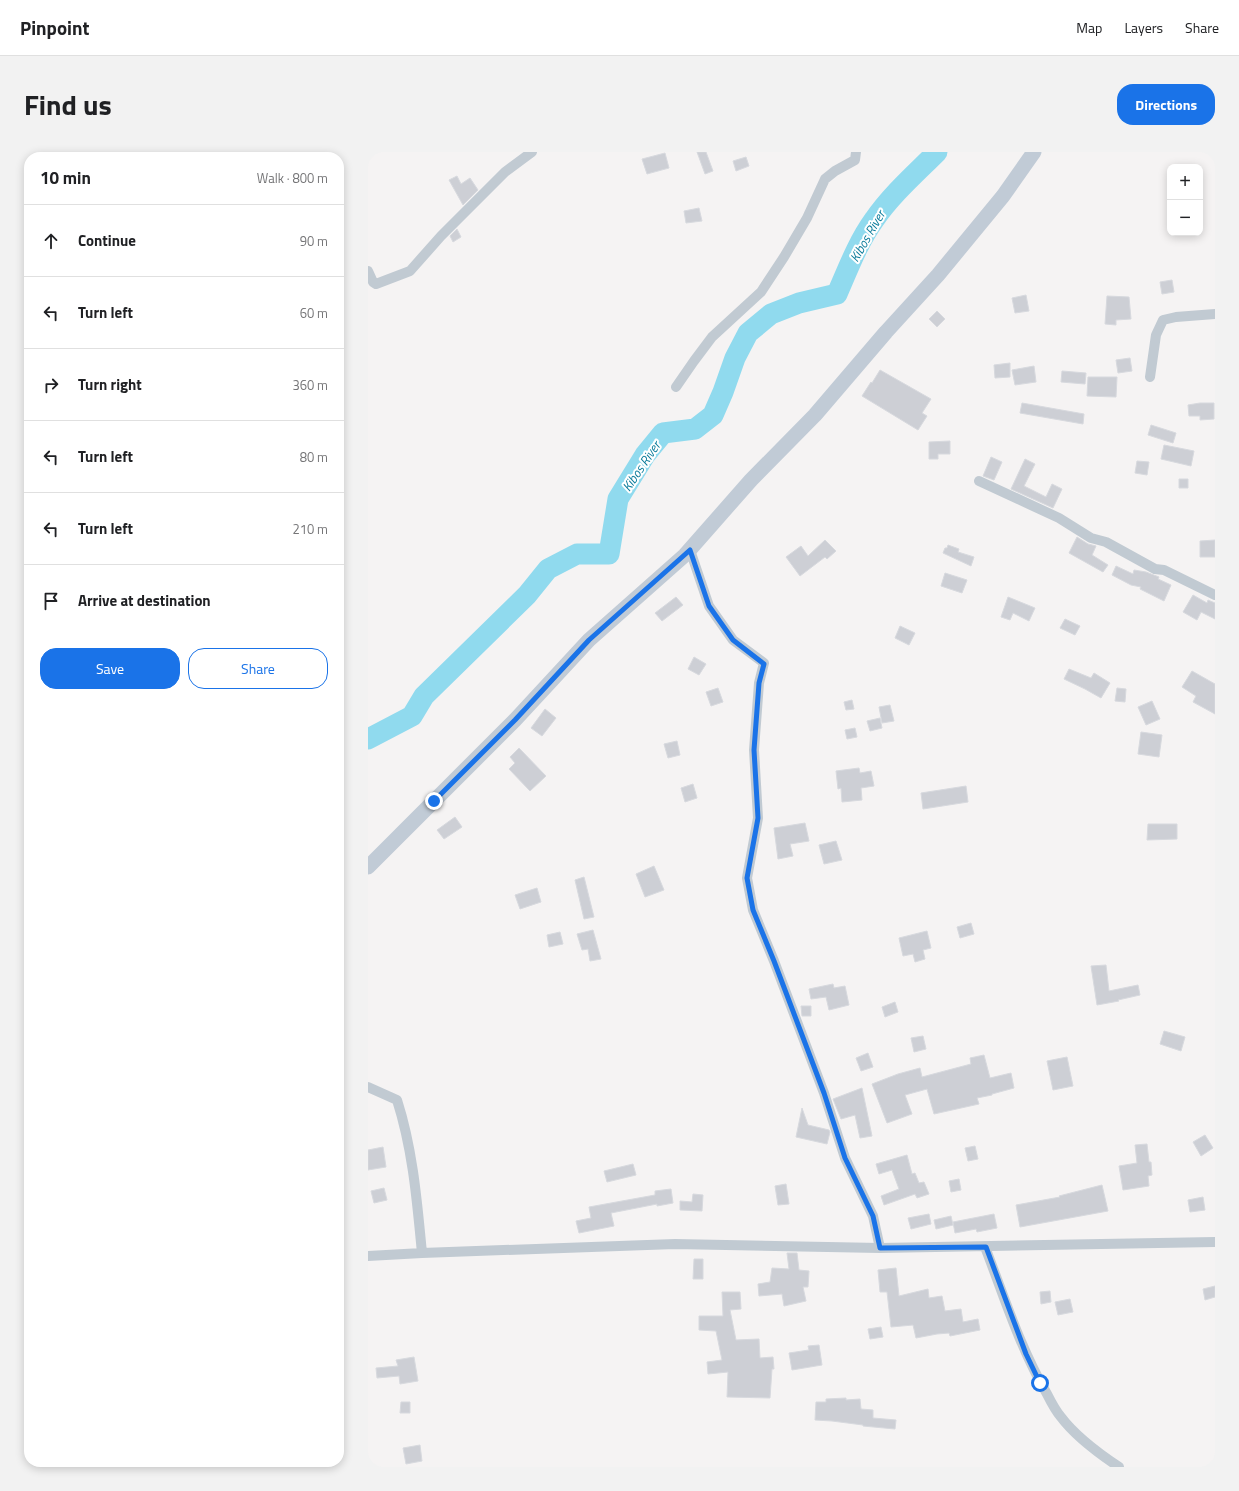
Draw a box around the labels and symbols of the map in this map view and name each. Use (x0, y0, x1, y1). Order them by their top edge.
water label: Kibos River (844, 205, 891, 266)
water label: Kibos River (617, 435, 666, 495)
route end (425, 792, 443, 810)
route start (1031, 1374, 1049, 1392)

